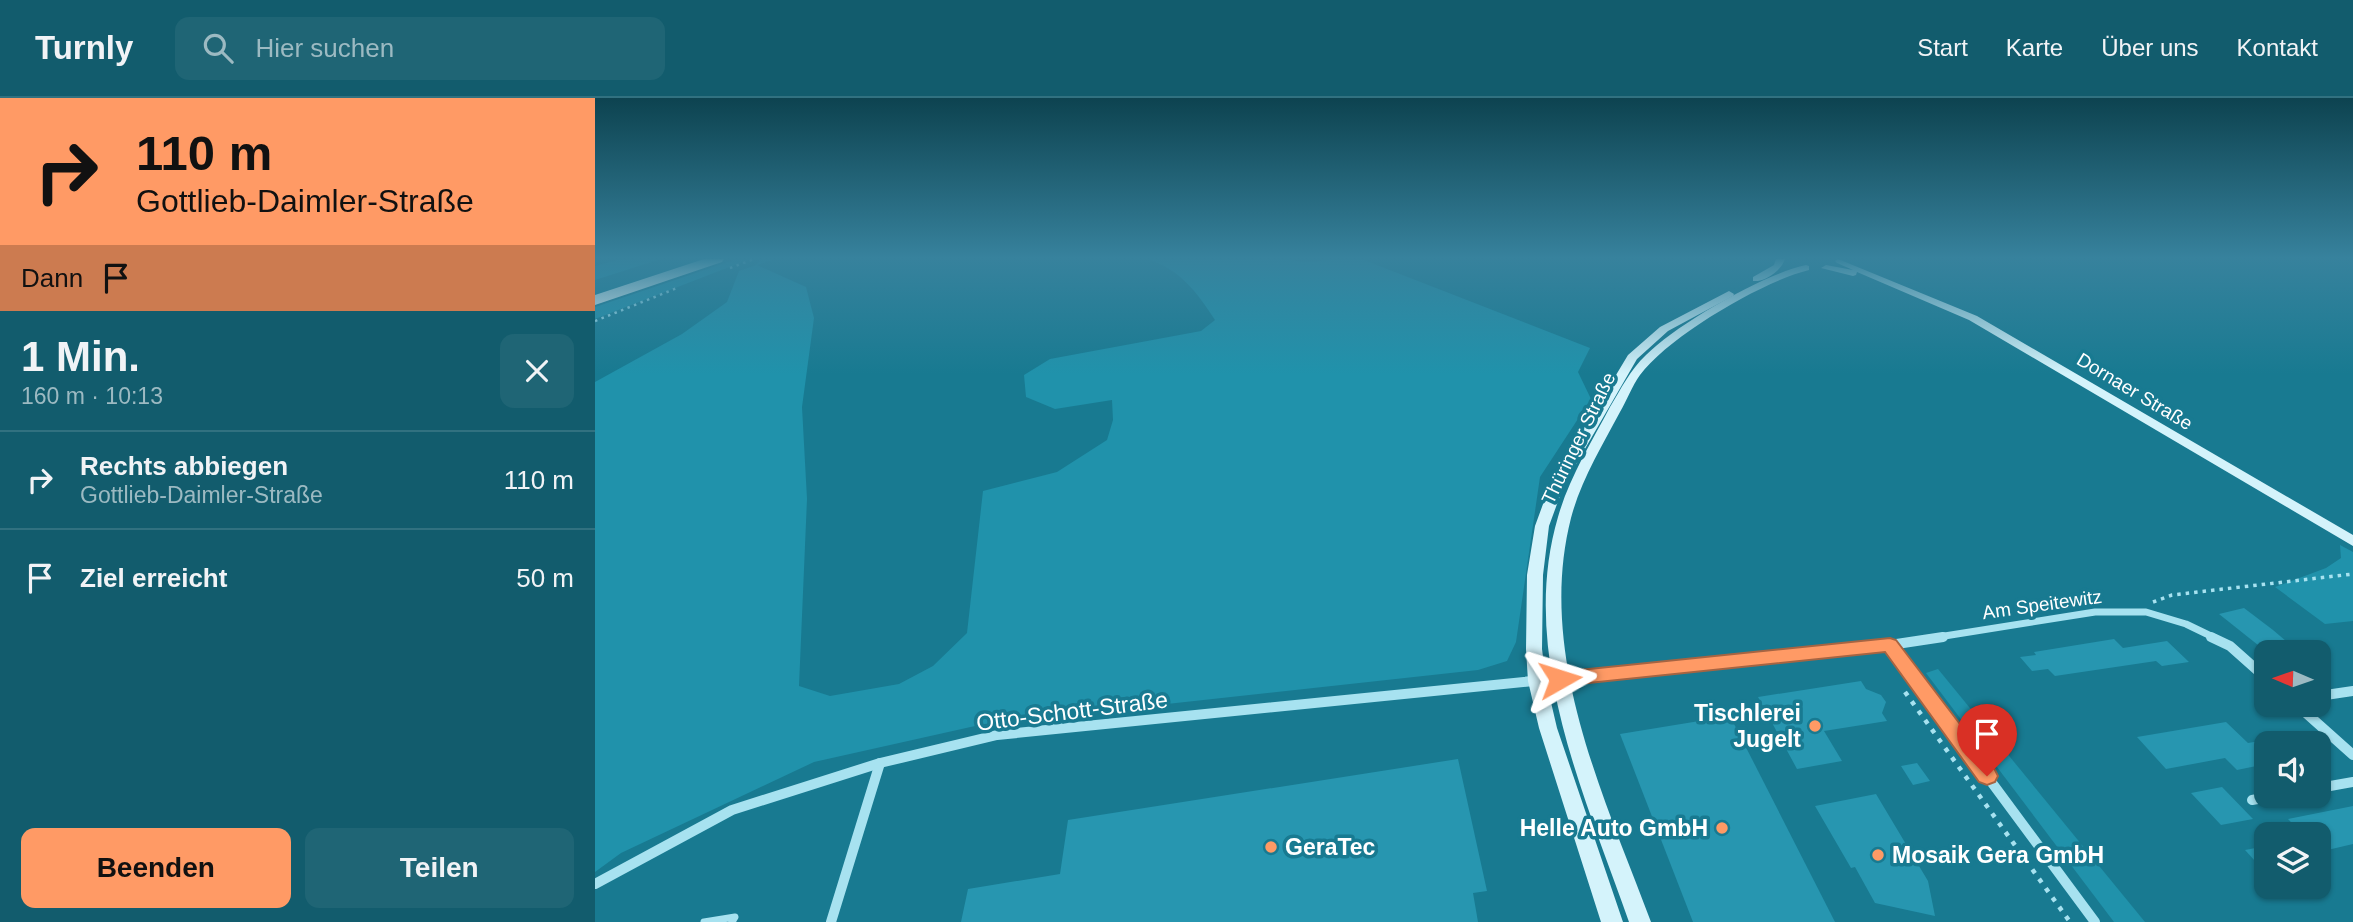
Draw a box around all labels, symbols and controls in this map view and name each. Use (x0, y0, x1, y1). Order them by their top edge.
search box (175, 17, 665, 80)
text: Turnly (35, 29, 133, 66)
icon: search (199, 29, 237, 67)
text: Hier suchen (255, 33, 394, 63)
text: Start (1917, 34, 1968, 61)
text: Karte (2006, 34, 2063, 61)
text: Über uns (2101, 34, 2199, 61)
text: Kontakt (2237, 34, 2318, 61)
icon: right (21, 126, 112, 217)
text: 110 m (136, 126, 272, 180)
text: Gottlieb-Daimler-Straße (136, 183, 474, 219)
icon: arrive (97, 259, 135, 297)
text: Dann (21, 263, 83, 293)
text: 1 Min. (21, 333, 140, 380)
button: close (500, 334, 574, 408)
street label: Dornaer Straße (2073, 349, 2196, 434)
street label: Thüringer Straße (1538, 369, 1619, 507)
text: 160 m · 10:13 (21, 383, 163, 409)
text: Rechts abbiegen (80, 451, 288, 481)
icon: right (21, 461, 59, 499)
text: 110 m (504, 465, 574, 495)
text: Gottlieb-Daimler-Straße (80, 482, 323, 508)
icon: arrive (21, 559, 59, 597)
text: Ziel erreicht (80, 563, 227, 593)
text: 50 m (516, 563, 574, 593)
street label: Am Speitewitz (1981, 586, 2103, 623)
north arrow (2254, 640, 2331, 718)
map controls (2254, 640, 2331, 899)
position arrow (1523, 642, 1597, 716)
street label: Otto-Schott-Straße (975, 686, 1169, 736)
place label: Tischlerei Jugelt (1694, 700, 1801, 752)
pin (1957, 704, 2017, 776)
icon: arrive (1968, 715, 2006, 753)
marker: Tischlerei Jugelt (1807, 718, 1823, 734)
button: sound (2254, 731, 2331, 808)
place label: Helle Auto GmbH (1520, 815, 1708, 841)
marker: Helle Auto GmbH (1714, 820, 1730, 836)
button: layers (2254, 822, 2331, 899)
button: Beenden (21, 828, 291, 908)
button: Teilen (305, 828, 574, 908)
place label: GeraTec (1285, 834, 1376, 860)
marker: GeraTec (1263, 839, 1279, 855)
place label: Mosaik Gera GmbH (1892, 842, 2104, 868)
marker: Mosaik Gera GmbH (1870, 847, 1886, 863)

